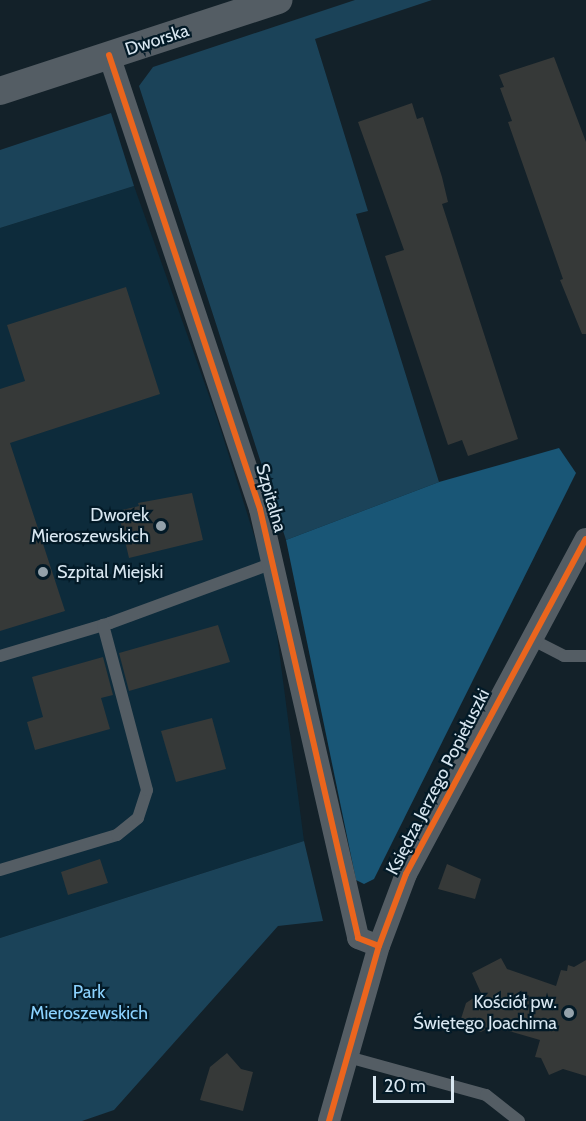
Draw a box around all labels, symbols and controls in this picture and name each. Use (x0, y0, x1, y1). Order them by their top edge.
street label: Dworska (122, 20, 192, 60)
street label: Szpitalna (251, 461, 291, 535)
place label: Dworek Mieroszewskich (31, 505, 149, 548)
marker: Dworek Mieroszewskich (154, 519, 168, 533)
place label: Szpital Miejski (57, 561, 163, 583)
marker: Szpital Miejski (34, 563, 52, 581)
street label: Księdza Jerzego Popiełuszki (382, 685, 494, 879)
park label: Park Mieroszewskich (30, 982, 148, 1024)
place label: Kościół pw. Świętego Joachima (413, 992, 557, 1034)
marker: Kościół pw. Świętego Joachima (562, 1006, 576, 1020)
scale bar (376, 1064, 457, 1102)
text: 20 m (384, 1075, 426, 1097)

